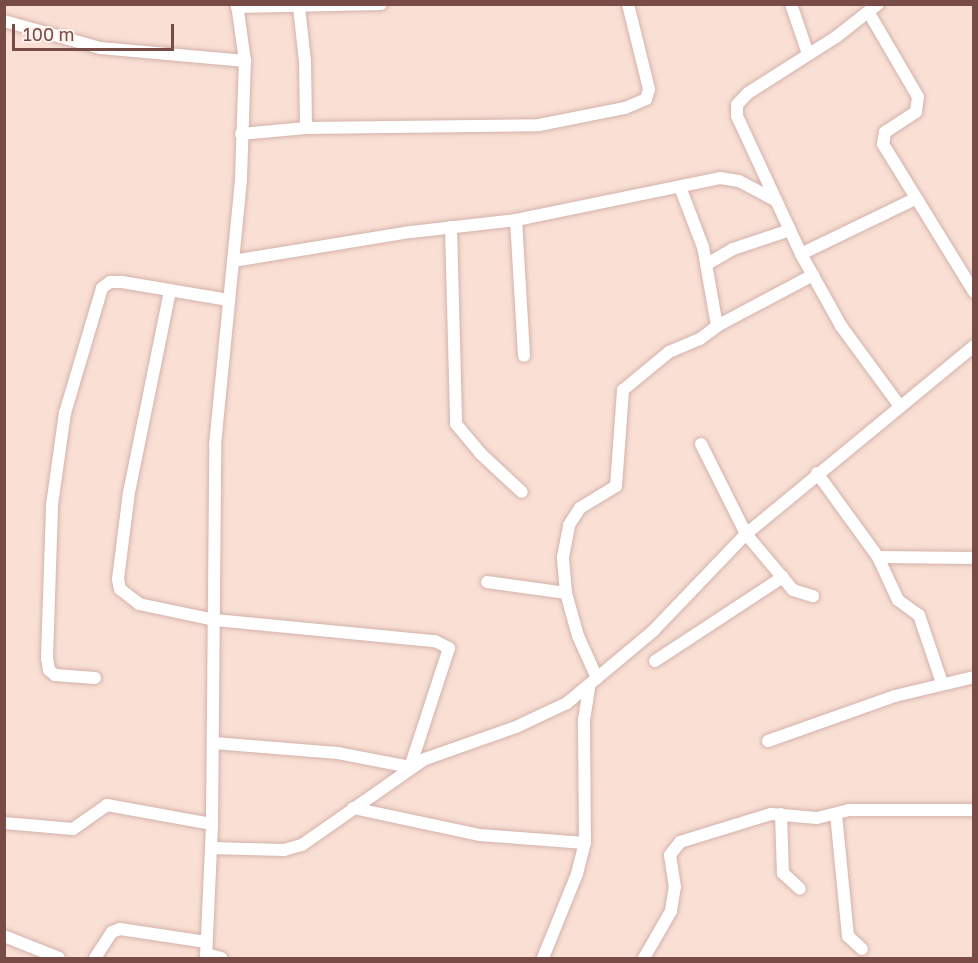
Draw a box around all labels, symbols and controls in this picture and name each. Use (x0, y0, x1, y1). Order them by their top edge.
scale bar (15, 12, 177, 50)
text: 100 m (23, 23, 74, 45)

